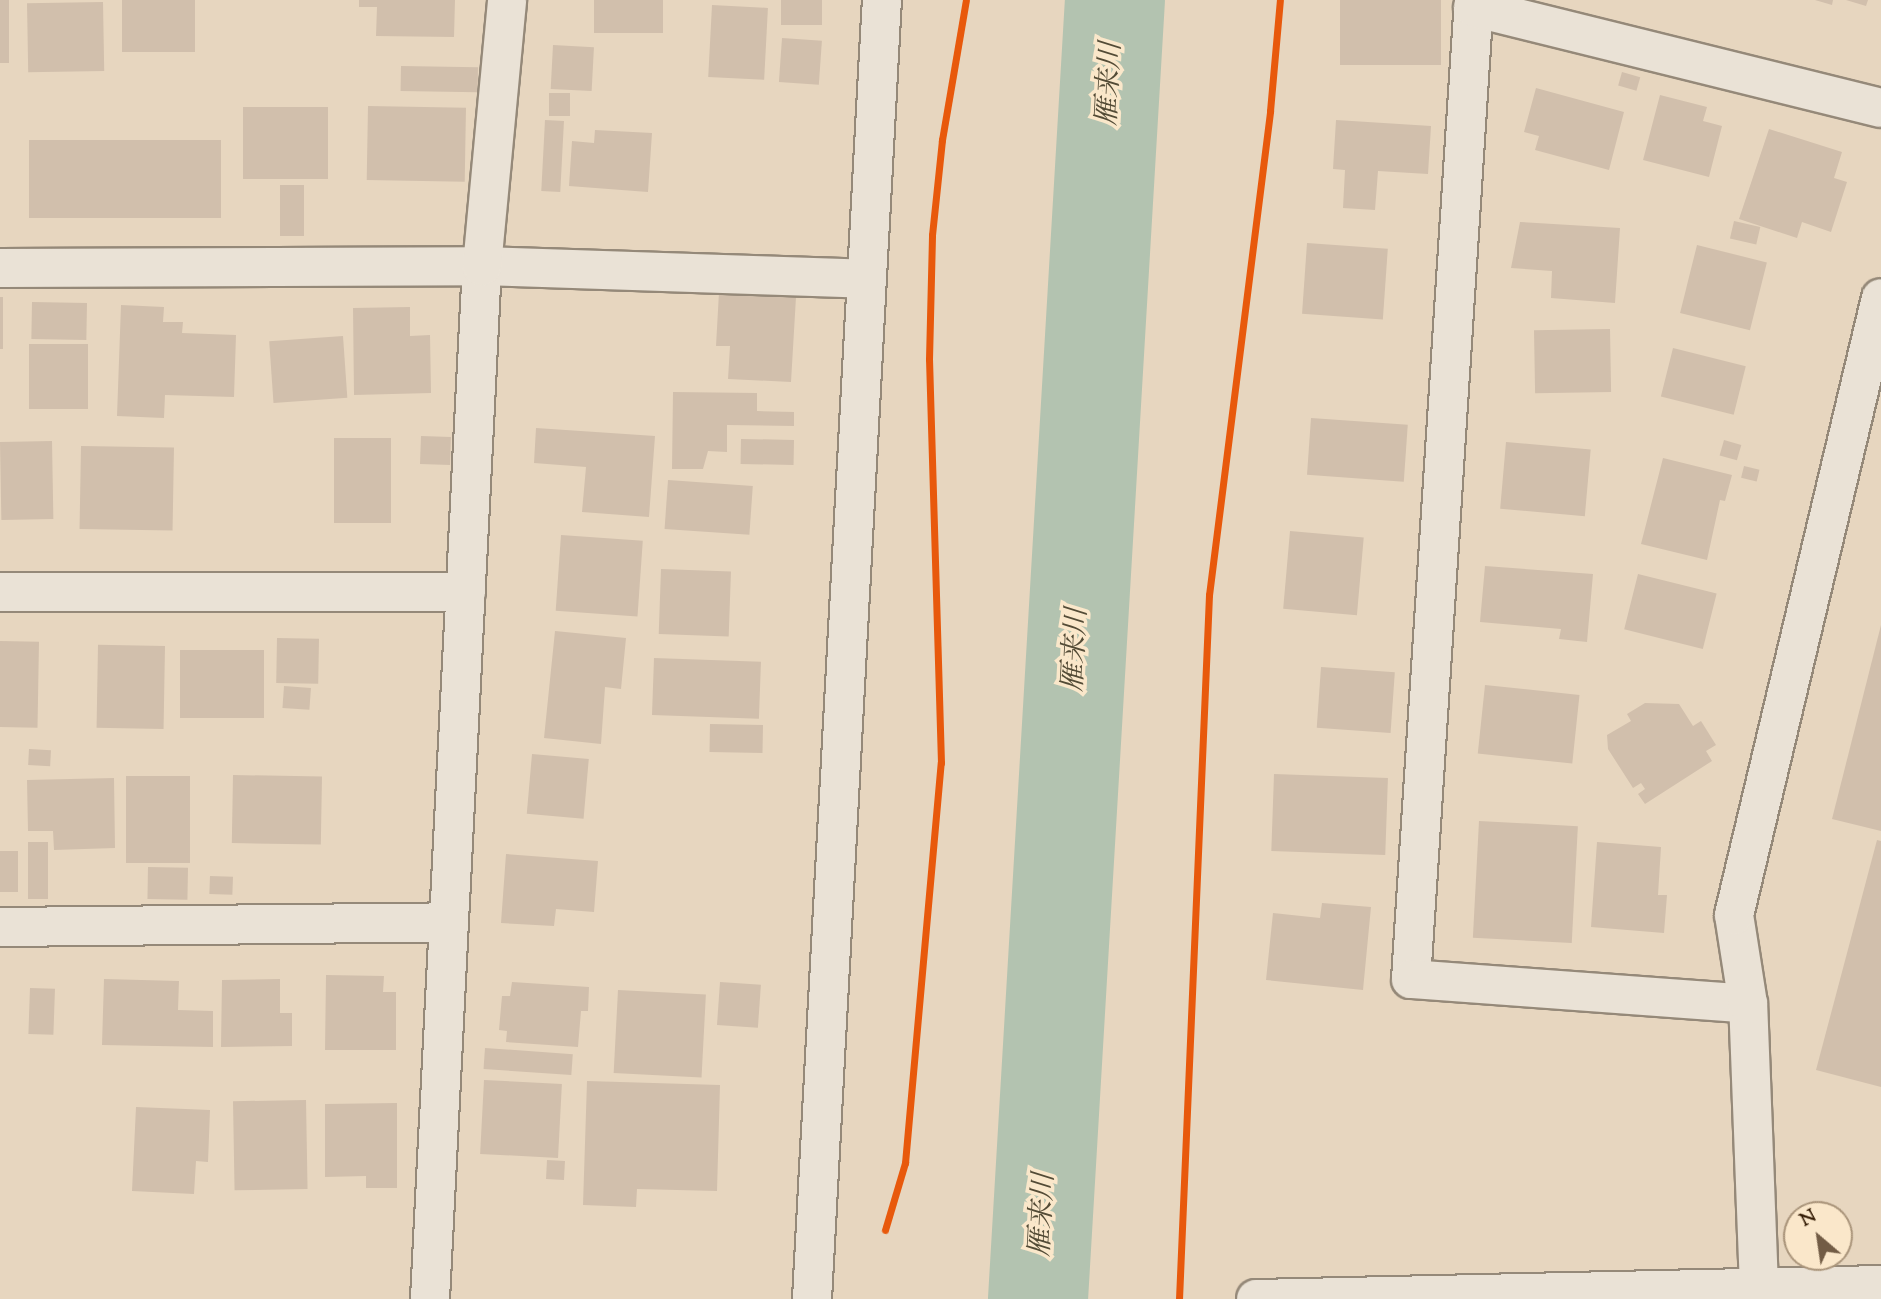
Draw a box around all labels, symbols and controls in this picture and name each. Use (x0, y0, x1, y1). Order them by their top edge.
water label: 雁来川 (1091, 41, 1129, 127)
water label: 雁来川 (1057, 607, 1095, 693)
water label: 雁来川 (1024, 1172, 1062, 1258)
north arrow (1783, 1201, 1853, 1271)
text: N (1795, 1203, 1822, 1234)

